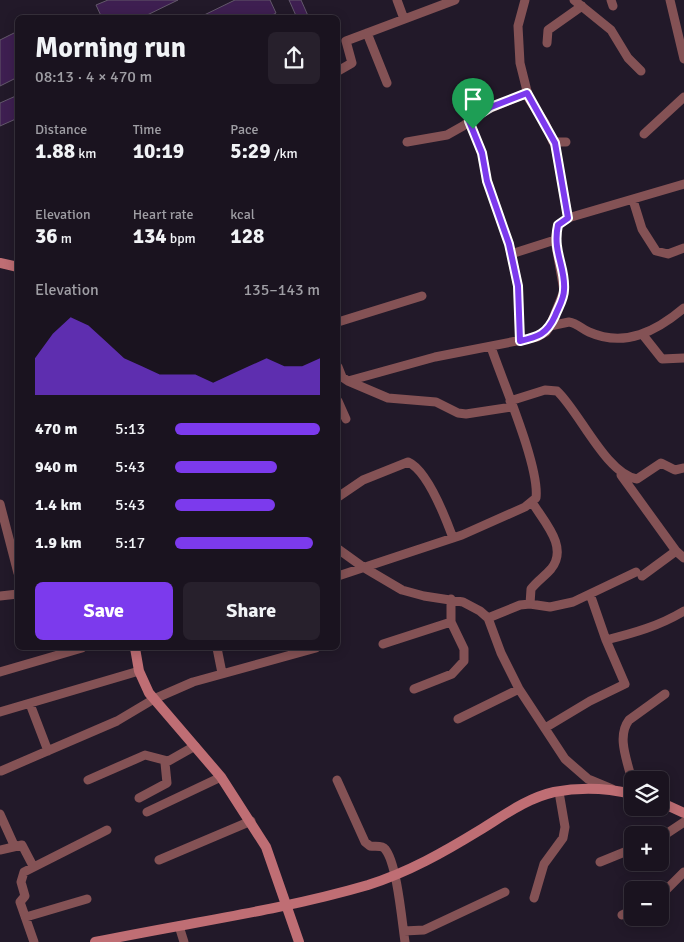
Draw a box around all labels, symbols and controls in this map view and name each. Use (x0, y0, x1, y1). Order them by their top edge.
text: Morning run (35, 31, 186, 65)
button: share (268, 32, 320, 84)
text: 08:13 · 4 × 470 m (35, 67, 152, 87)
pin (452, 78, 494, 129)
icon: arrive (459, 85, 487, 113)
text: Distance (35, 121, 87, 138)
text: Time (133, 121, 162, 138)
text: Pace (230, 121, 259, 138)
text: 1.88 (35, 138, 75, 164)
text: 10:19 (133, 138, 184, 164)
text: 5:29 (230, 138, 271, 164)
text: km (75, 145, 96, 162)
text: /km (271, 145, 298, 162)
text: Elevation (35, 206, 91, 223)
text: Heart rate (133, 206, 193, 223)
text: kcal (230, 206, 255, 223)
text: 36 (35, 223, 58, 249)
text: 134 (133, 223, 167, 249)
text: 128 (230, 223, 264, 249)
text: m (58, 230, 72, 247)
text: bpm (167, 230, 196, 247)
text: Elevation (35, 280, 99, 300)
text: 135–143 m (243, 280, 320, 300)
text: 470 m (35, 419, 77, 439)
text: 5:13 (115, 419, 145, 439)
text: 940 m (35, 457, 77, 477)
text: 5:43 (115, 457, 145, 477)
text: 1.4 km (35, 495, 82, 515)
text: 5:43 (115, 495, 145, 515)
text: 1.9 km (35, 533, 82, 553)
text: 5:17 (115, 533, 145, 553)
button: Save (35, 582, 173, 640)
button: Share (183, 582, 320, 640)
map controls (624, 771, 669, 926)
button: layers (624, 771, 669, 816)
button: + (624, 826, 669, 871)
button: − (624, 881, 669, 926)

